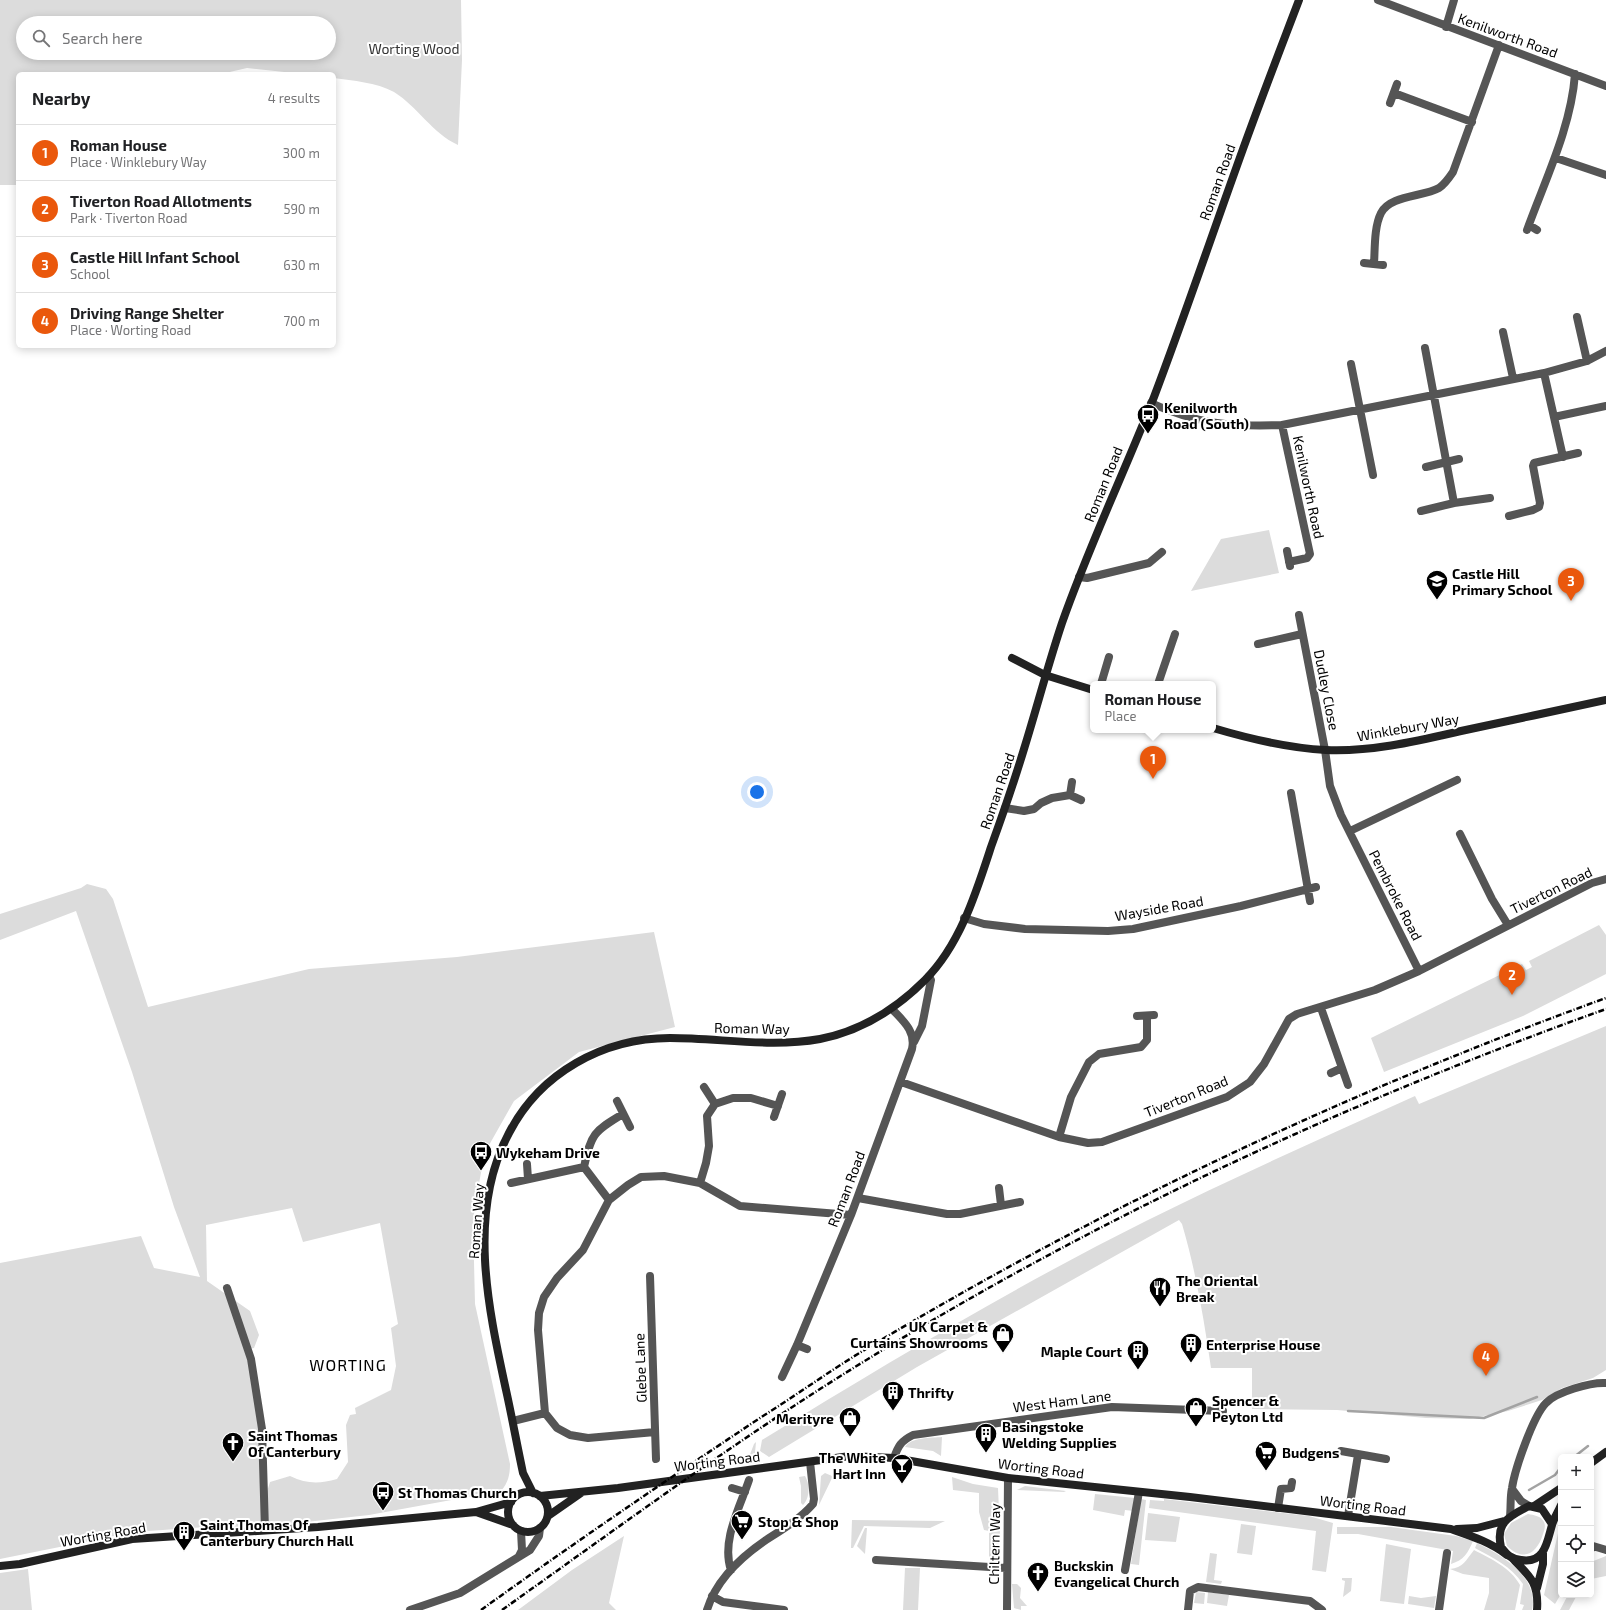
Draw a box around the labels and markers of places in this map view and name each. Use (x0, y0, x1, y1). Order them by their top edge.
place label: Kenilworth Road (South) (1164, 399, 1249, 432)
bus stop icon: Kenilworth Road (South) (1135, 402, 1161, 435)
place label: Castle Hill Primary School (1452, 565, 1553, 598)
school or university icon: Castle Hill Primary School (1424, 568, 1450, 601)
pin: 3 (1558, 568, 1584, 601)
pin: 1 (1140, 746, 1166, 779)
pin: 2 (1499, 962, 1525, 995)
bus stop icon: Wykeham Drive (468, 1139, 494, 1172)
place label: Wykeham Drive (496, 1144, 600, 1161)
place label: The Oriental Break (1176, 1272, 1258, 1305)
restaurant icon: The Oriental Break (1147, 1275, 1173, 1308)
place label: UK Carpet & Curtains Showrooms (850, 1318, 988, 1351)
shop icon: UK Carpet & Curtains Showrooms (990, 1321, 1016, 1354)
building icon: Enterprise House (1178, 1331, 1204, 1364)
place label: Enterprise House (1206, 1336, 1320, 1353)
building icon: Maple Court (1125, 1338, 1151, 1371)
place label: Maple Court (1041, 1343, 1122, 1360)
pin: 4 (1473, 1343, 1499, 1376)
building icon: Thrifty (880, 1379, 906, 1412)
place label: Thrifty (908, 1384, 954, 1401)
place label: Spencer & Peyton Ltd (1212, 1392, 1283, 1425)
shop icon: Spencer & Peyton Ltd (1183, 1395, 1209, 1428)
shop icon: Merityre (837, 1405, 863, 1438)
place label: Merityre (776, 1410, 834, 1427)
place label: Basingstoke Welding Supplies (1002, 1418, 1117, 1451)
building icon: Basingstoke Welding Supplies (973, 1421, 999, 1454)
place label: Saint Thomas Of Canterbury (248, 1427, 341, 1460)
church icon: Saint Thomas Of Canterbury (220, 1430, 246, 1463)
supermarket icon: Budgens (1253, 1439, 1279, 1472)
place label: Budgens (1282, 1444, 1339, 1461)
place label: The White Hart Inn (819, 1449, 886, 1482)
bar icon: The White Hart Inn (889, 1452, 915, 1485)
bus stop icon: St Thomas Church (370, 1479, 396, 1512)
place label: St Thomas Church (398, 1484, 517, 1501)
supermarket icon: Stop & Shop (729, 1508, 755, 1541)
place label: Stop & Shop (758, 1513, 839, 1530)
place label: Saint Thomas Of Canterbury Church Hall (200, 1516, 354, 1549)
building icon: Saint Thomas Of Canterbury Church Hall (171, 1519, 197, 1552)
place label: Buckskin Evangelical Church (1054, 1557, 1179, 1590)
church icon: Buckskin Evangelical Church (1025, 1560, 1051, 1593)

